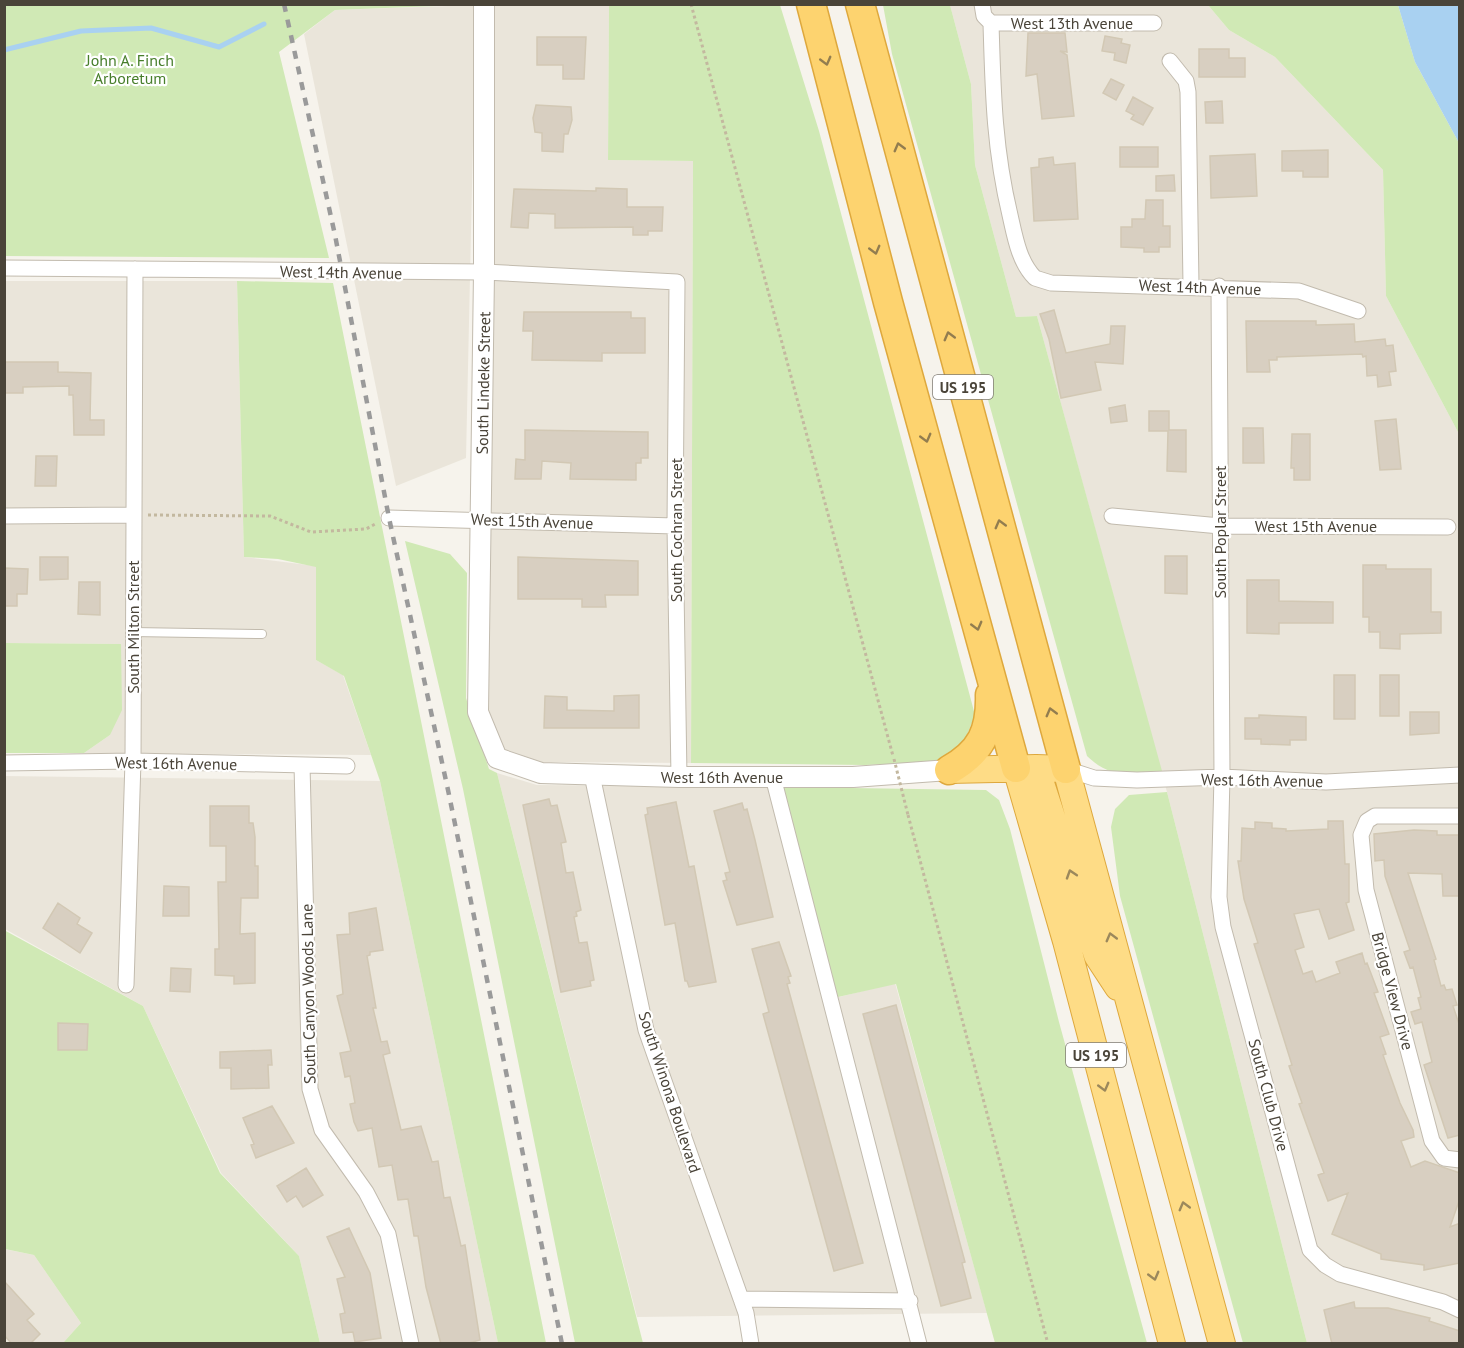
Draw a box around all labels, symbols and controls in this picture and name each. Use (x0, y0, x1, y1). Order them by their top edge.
street label: West 13th Avenue (1011, 13, 1133, 33)
park label: John A. Finch Arboretum (85, 50, 174, 88)
one-way arrow (818, 56, 831, 66)
one-way arrow (893, 142, 906, 152)
one-way arrow (867, 245, 880, 255)
street label: West 14th Avenue (280, 261, 402, 283)
street label: West 14th Avenue (1138, 275, 1262, 299)
street label: South Lindeke Street (472, 311, 494, 455)
one-way arrow (944, 331, 956, 341)
road number: US 195 (933, 375, 993, 399)
one-way arrow (919, 432, 931, 443)
street label: South Cochran Street (666, 457, 686, 602)
street label: South Poplar Street (1210, 465, 1230, 598)
street label: West 15th Avenue (470, 509, 594, 533)
street label: West 15th Avenue (1255, 516, 1377, 536)
one-way arrow (995, 519, 1007, 530)
street label: South Milton Street (123, 560, 143, 694)
one-way arrow (970, 620, 982, 631)
one-way arrow (1045, 707, 1058, 717)
street label: West 16th Avenue (115, 752, 237, 774)
street label: West 16th Avenue (661, 767, 783, 787)
street label: West 16th Avenue (1201, 769, 1323, 791)
one-way arrow (1065, 869, 1078, 880)
street label: South Canyon Woods Lane (296, 904, 320, 1084)
street label: Bridge View Drive (1368, 930, 1418, 1052)
one-way arrow (1106, 932, 1119, 942)
street label: South Winona Boulevard (634, 1009, 706, 1175)
street label: South Club Drive (1244, 1037, 1294, 1153)
road number: US 195 (1066, 1043, 1126, 1067)
one-way arrow (1097, 1082, 1110, 1092)
one-way arrow (1179, 1201, 1192, 1211)
one-way arrow (1147, 1270, 1159, 1281)

